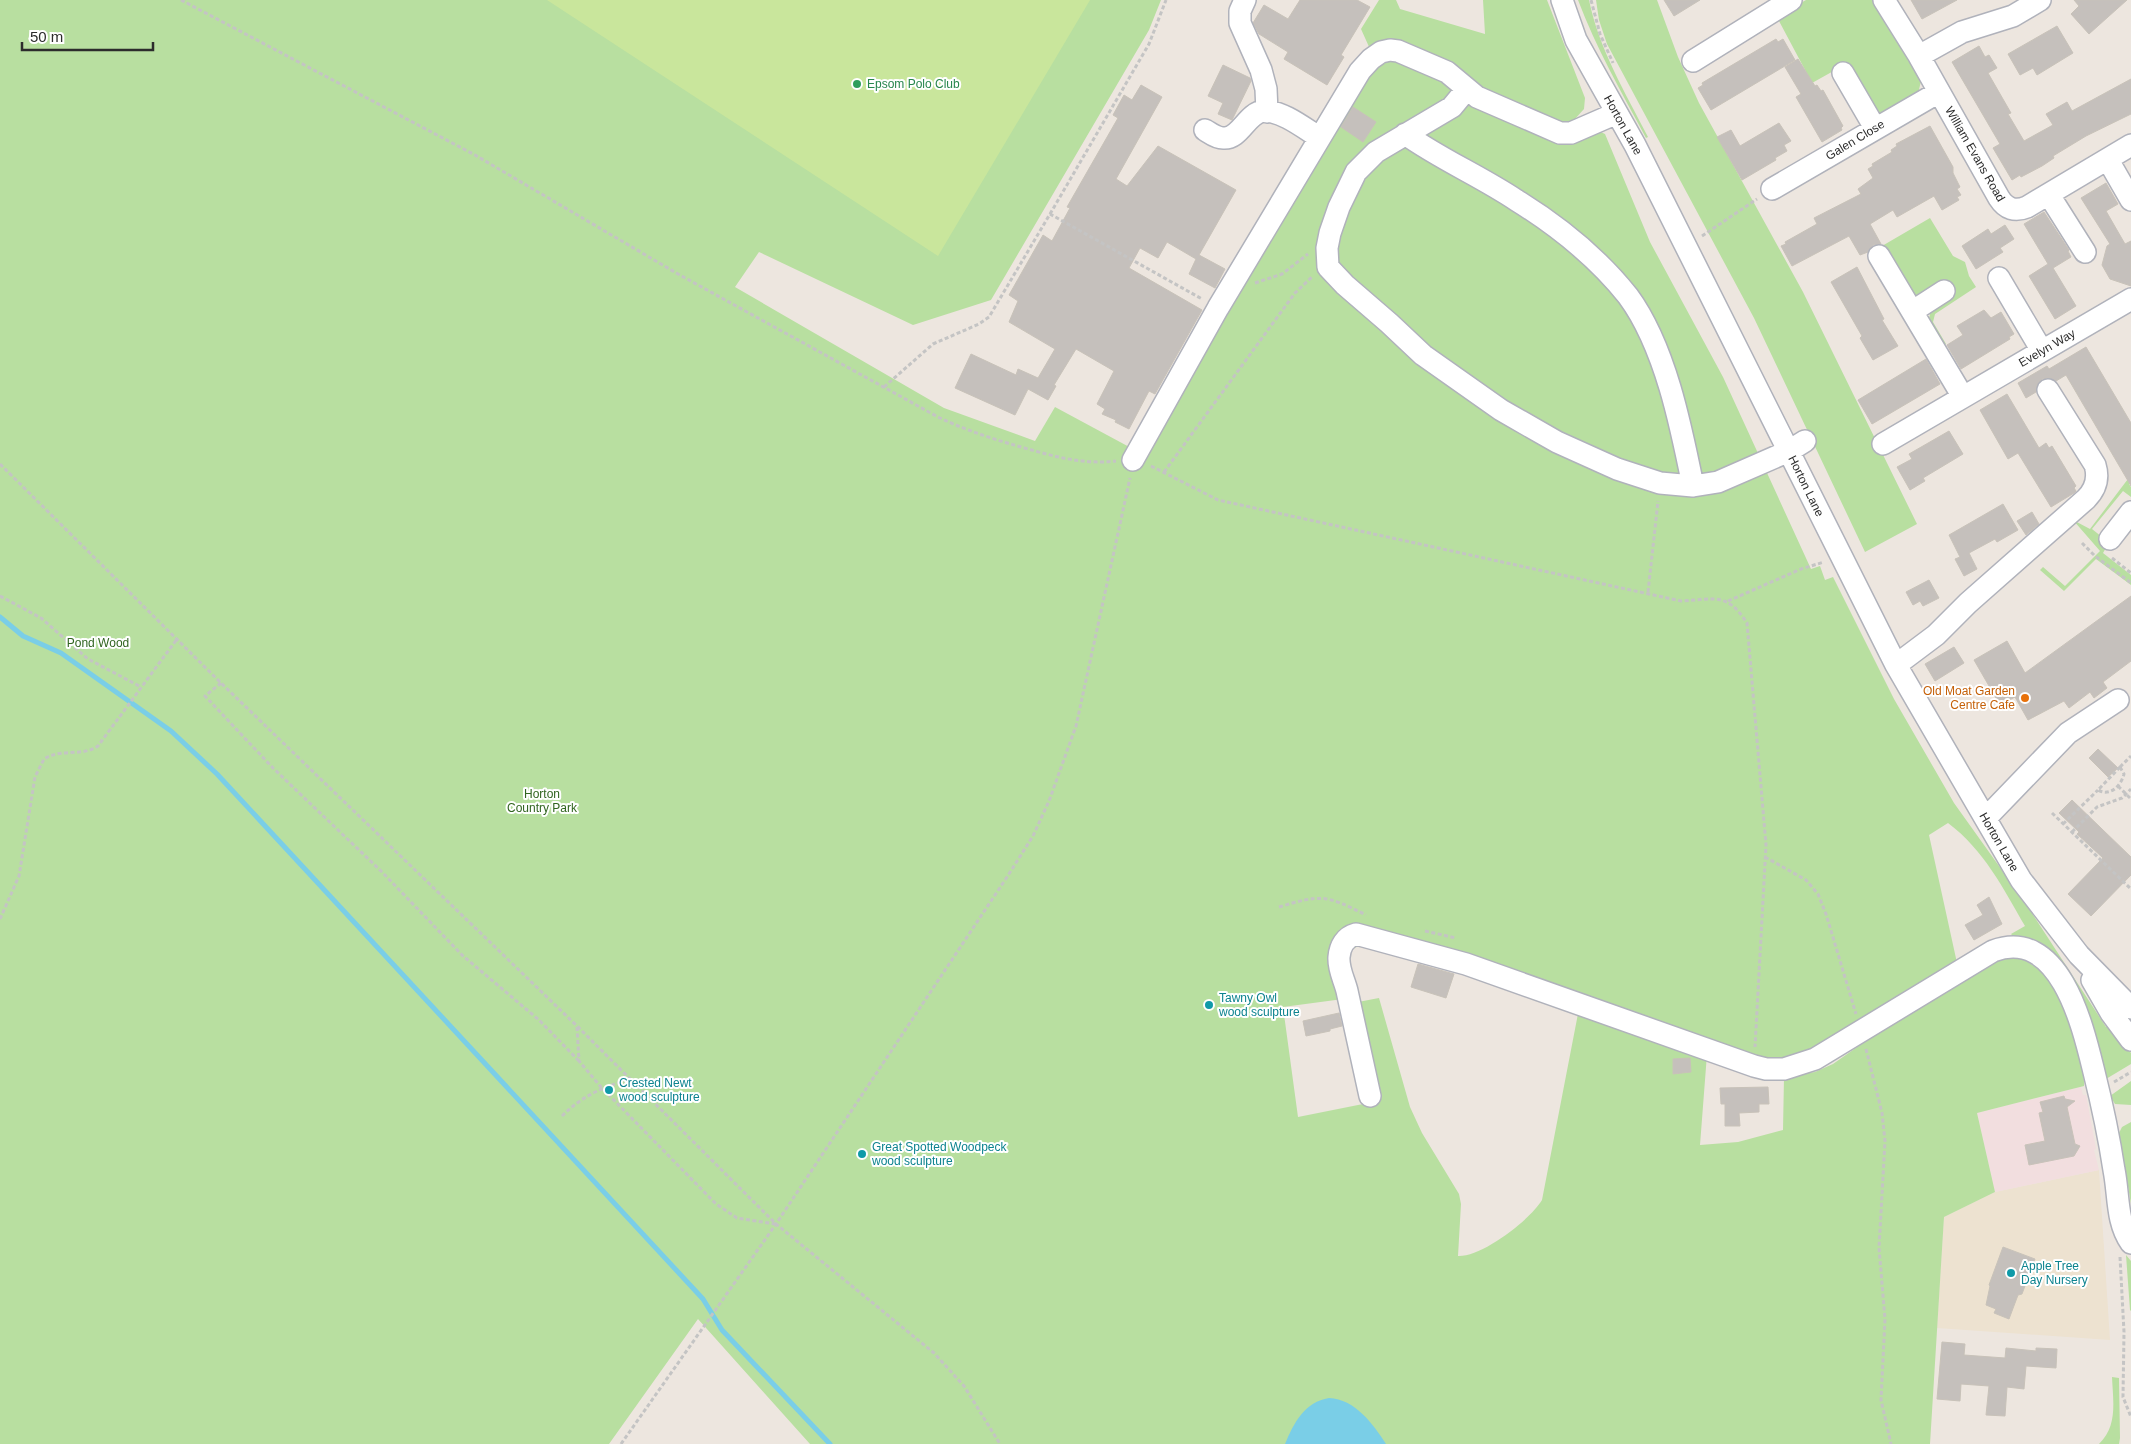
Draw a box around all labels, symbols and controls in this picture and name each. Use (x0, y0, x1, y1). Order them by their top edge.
scale bar (22, 20, 154, 52)
text: 50 m (30, 28, 63, 45)
place label: Epsom Polo Club (867, 77, 960, 91)
marker: Epsom Polo Club (851, 78, 863, 90)
street label: Horton Lane (1601, 93, 1645, 158)
street label: William Evans Road (1942, 104, 2008, 204)
street label: Galen Close (1823, 117, 1887, 163)
street label: Evelyn Way (2016, 326, 2078, 370)
street label: Horton Lane (1785, 453, 1827, 519)
park label: Pond Wood (67, 636, 129, 650)
place label: Old Moat Garden Centre Cafe (1923, 684, 2015, 712)
marker: Old Moat Garden Centre Cafe (2019, 692, 2031, 704)
park label: Horton Country Park (507, 787, 578, 815)
street label: Horton Lane (1976, 810, 2022, 874)
place label: Tawny Owl wood sculpture (1218, 991, 1300, 1019)
marker: Tawny Owl wood sculpture (1203, 999, 1215, 1011)
place label: Crested Newt wood sculpture (618, 1076, 700, 1104)
marker: Crested Newt wood sculpture (603, 1084, 615, 1096)
place label: Great Spotted Woodpeck wood sculpture (871, 1140, 1008, 1168)
marker: Great Spotted Woodpeck wood sculpture (856, 1148, 868, 1160)
place label: Apple Tree Day Nursery (2021, 1259, 2088, 1287)
marker: Apple Tree Day Nursery (2005, 1267, 2017, 1279)

